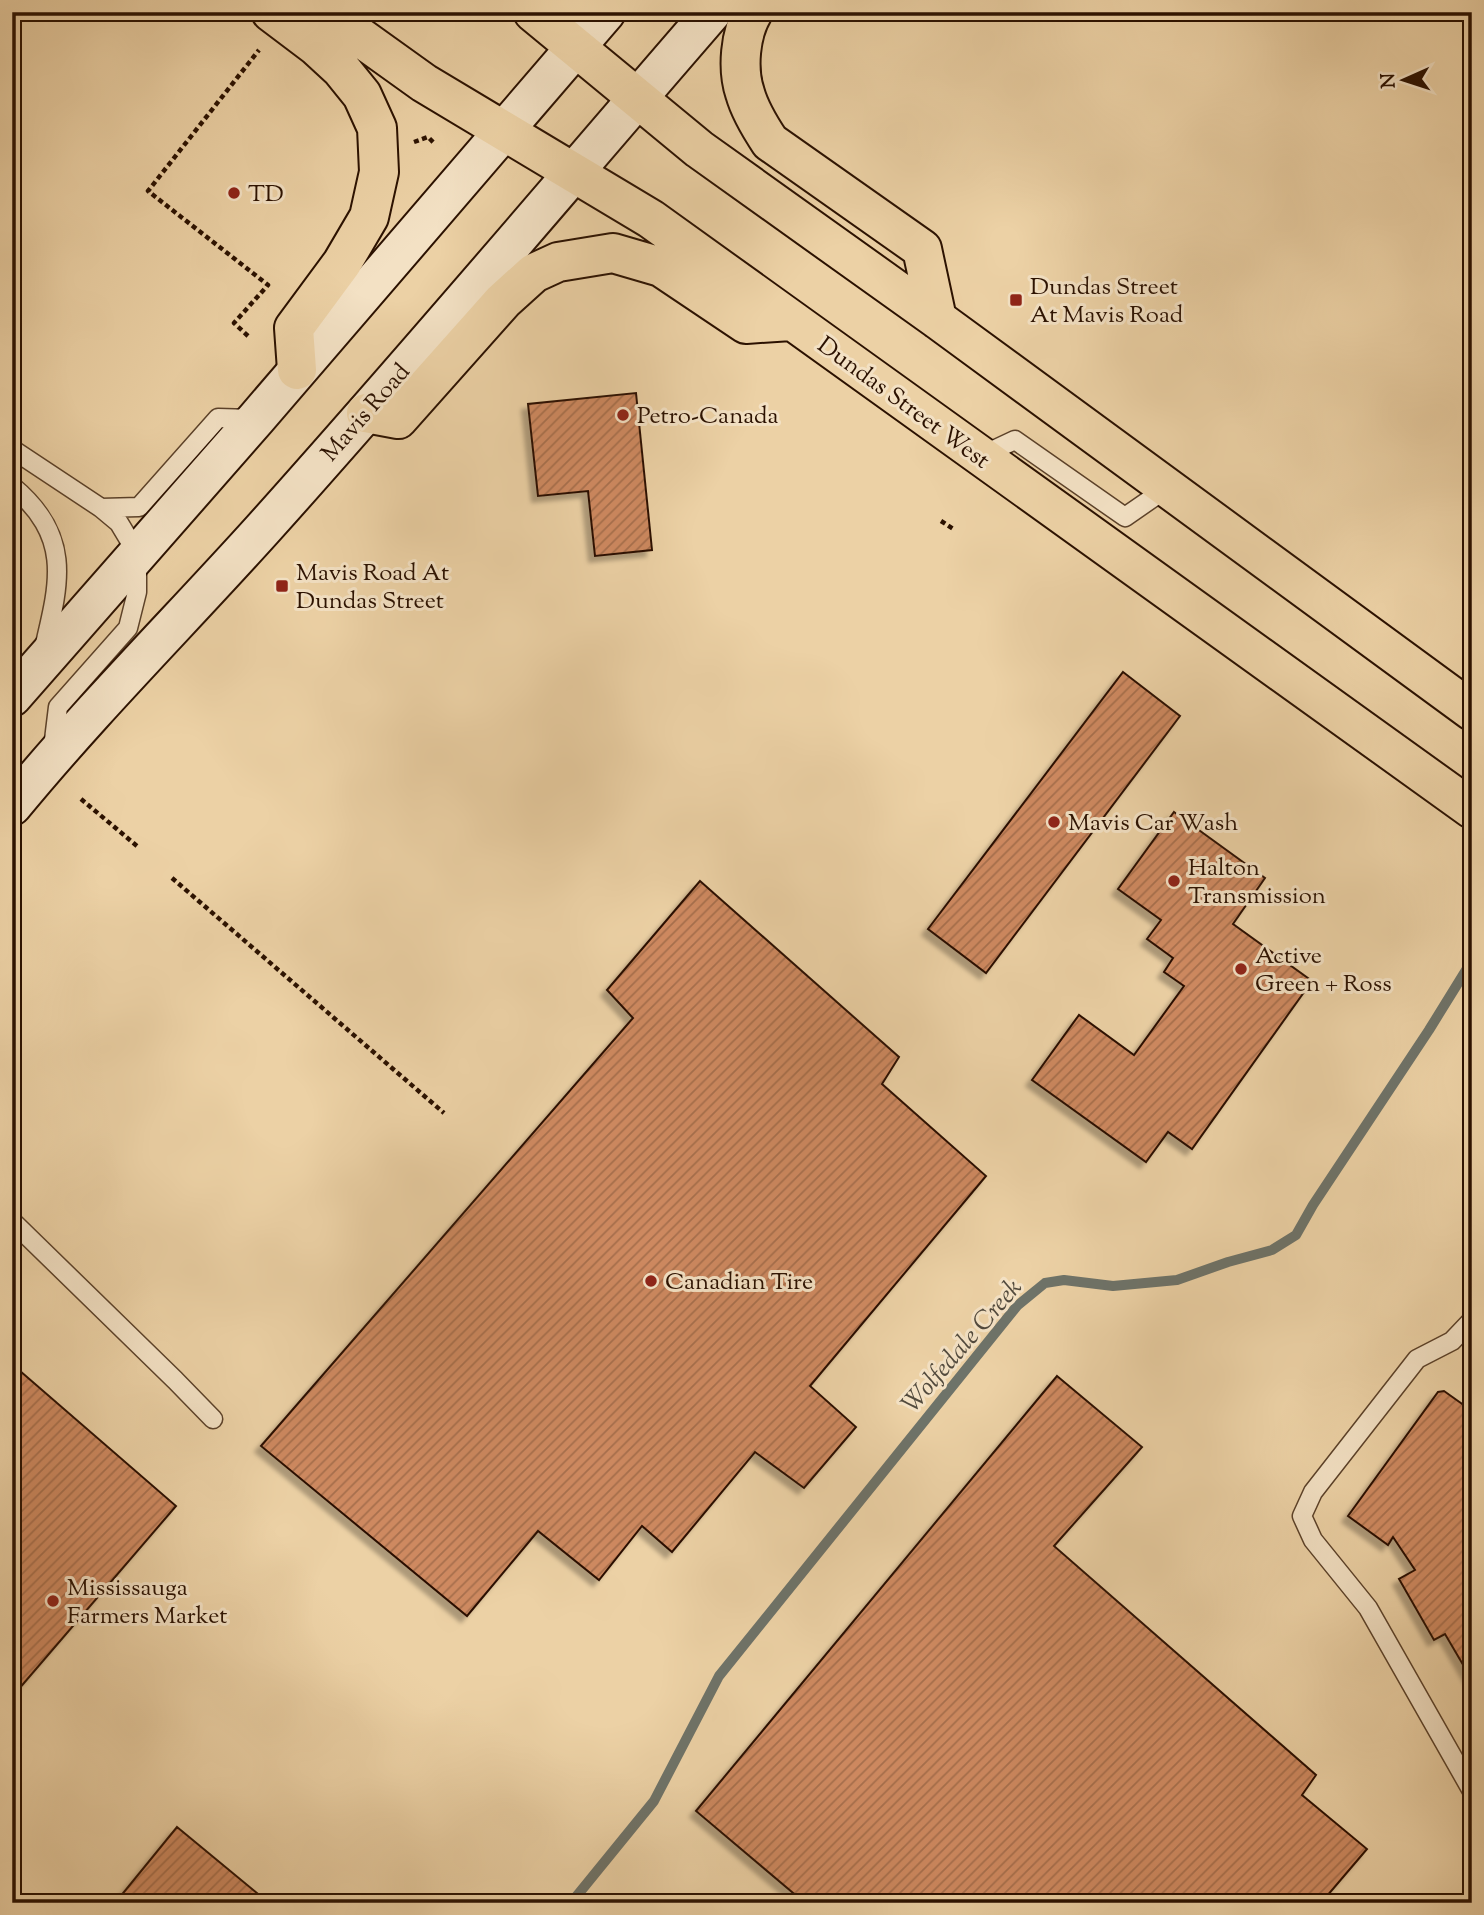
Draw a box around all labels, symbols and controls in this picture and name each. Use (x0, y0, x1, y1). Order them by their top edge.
north arrow (1368, 46, 1438, 116)
text: N (1376, 72, 1403, 89)
place label: TD (248, 178, 284, 212)
marker: TD (226, 185, 242, 201)
place label: Dundas Street At Mavis Road (1030, 271, 1184, 333)
marker: Dundas Street At Mavis Road (1008, 292, 1024, 308)
street label: Dundas Street West (809, 329, 996, 478)
street label: Mavis Road (314, 356, 419, 470)
place label: Petro-Canada (637, 400, 779, 434)
marker: Petro-Canada (615, 407, 631, 423)
place label: Mavis Road At Dundas Street (296, 557, 449, 619)
marker: Mavis Road At Dundas Street (274, 578, 290, 594)
place label: Mavis Car Wash (1068, 807, 1238, 841)
marker: Mavis Car Wash (1046, 814, 1062, 830)
place label: Halton Transmission (1188, 852, 1326, 914)
marker: Halton Transmission (1166, 873, 1182, 889)
place label: Active Green + Ross (1255, 940, 1392, 1002)
marker: Active Green + Ross (1233, 961, 1249, 977)
place label: Canadian Tire (665, 1266, 813, 1300)
water label: Wolfedale Creek (894, 1271, 1032, 1422)
marker: Canadian Tire (643, 1273, 659, 1289)
place label: Mississauga Farmers Market (67, 1572, 228, 1634)
marker: Mississauga Farmers Market (45, 1593, 61, 1609)

